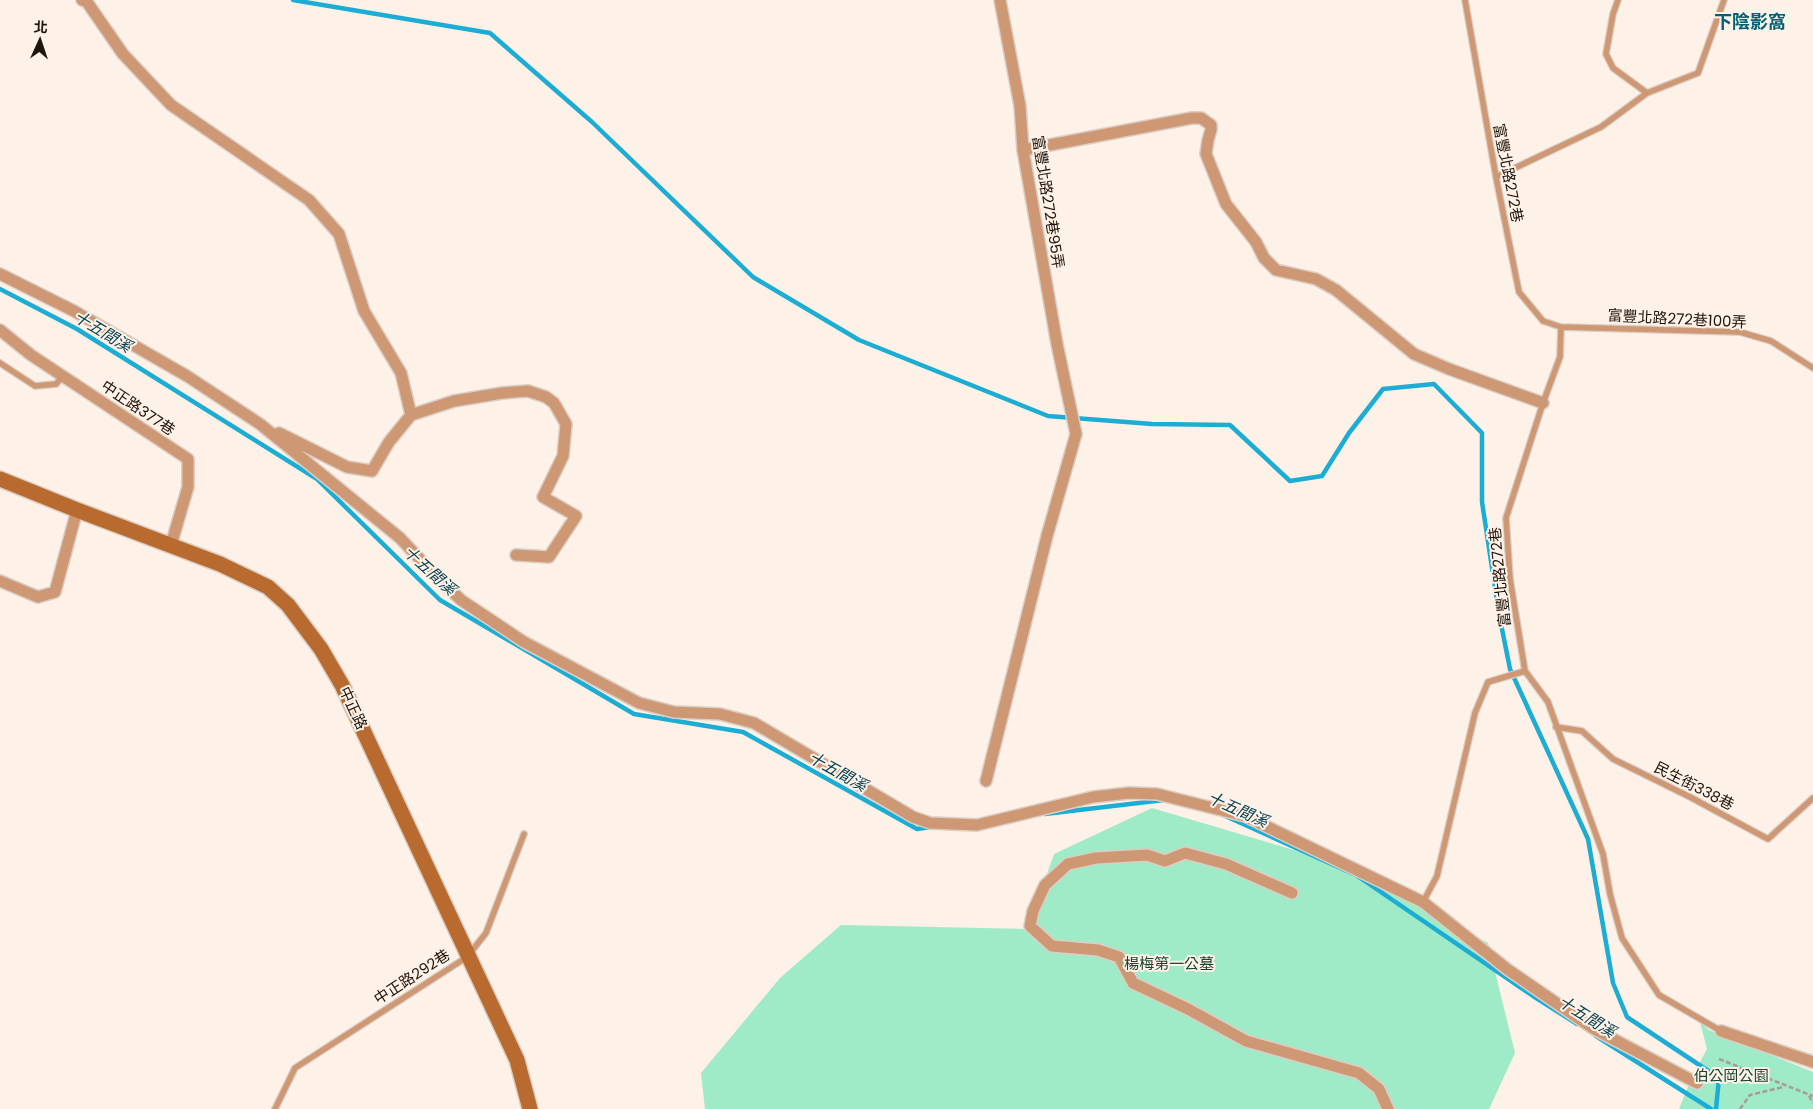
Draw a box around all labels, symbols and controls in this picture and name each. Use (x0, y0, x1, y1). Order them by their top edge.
district label: 下陰影窩 (1714, 9, 1786, 34)
north arrow (15, 15, 65, 65)
text: 北 (33, 17, 48, 37)
street label: 富豐北路272巷 (1489, 122, 1528, 224)
street label: 富豐北路272巷95弄 (1028, 134, 1069, 270)
street label: 富豐北路272巷100弄 (1607, 304, 1747, 333)
water label: 十五間溪 (69, 305, 138, 359)
street label: 中正路377巷 (97, 375, 179, 440)
street label: 富豐北路272巷 (1484, 526, 1515, 628)
water label: 十五間溪 (398, 540, 463, 602)
street label: 中正路 (334, 683, 372, 733)
water label: 十五間溪 (804, 746, 873, 798)
street label: 民生街338巷 (1651, 756, 1738, 815)
water label: 十五間溪 (1204, 786, 1274, 834)
street label: 中正路292巷 (370, 944, 454, 1009)
park label: 楊梅第一公墓 (1124, 953, 1214, 974)
water label: 十五間溪 (1553, 990, 1622, 1044)
park label: 伯公岡公園 (1693, 1065, 1769, 1086)

